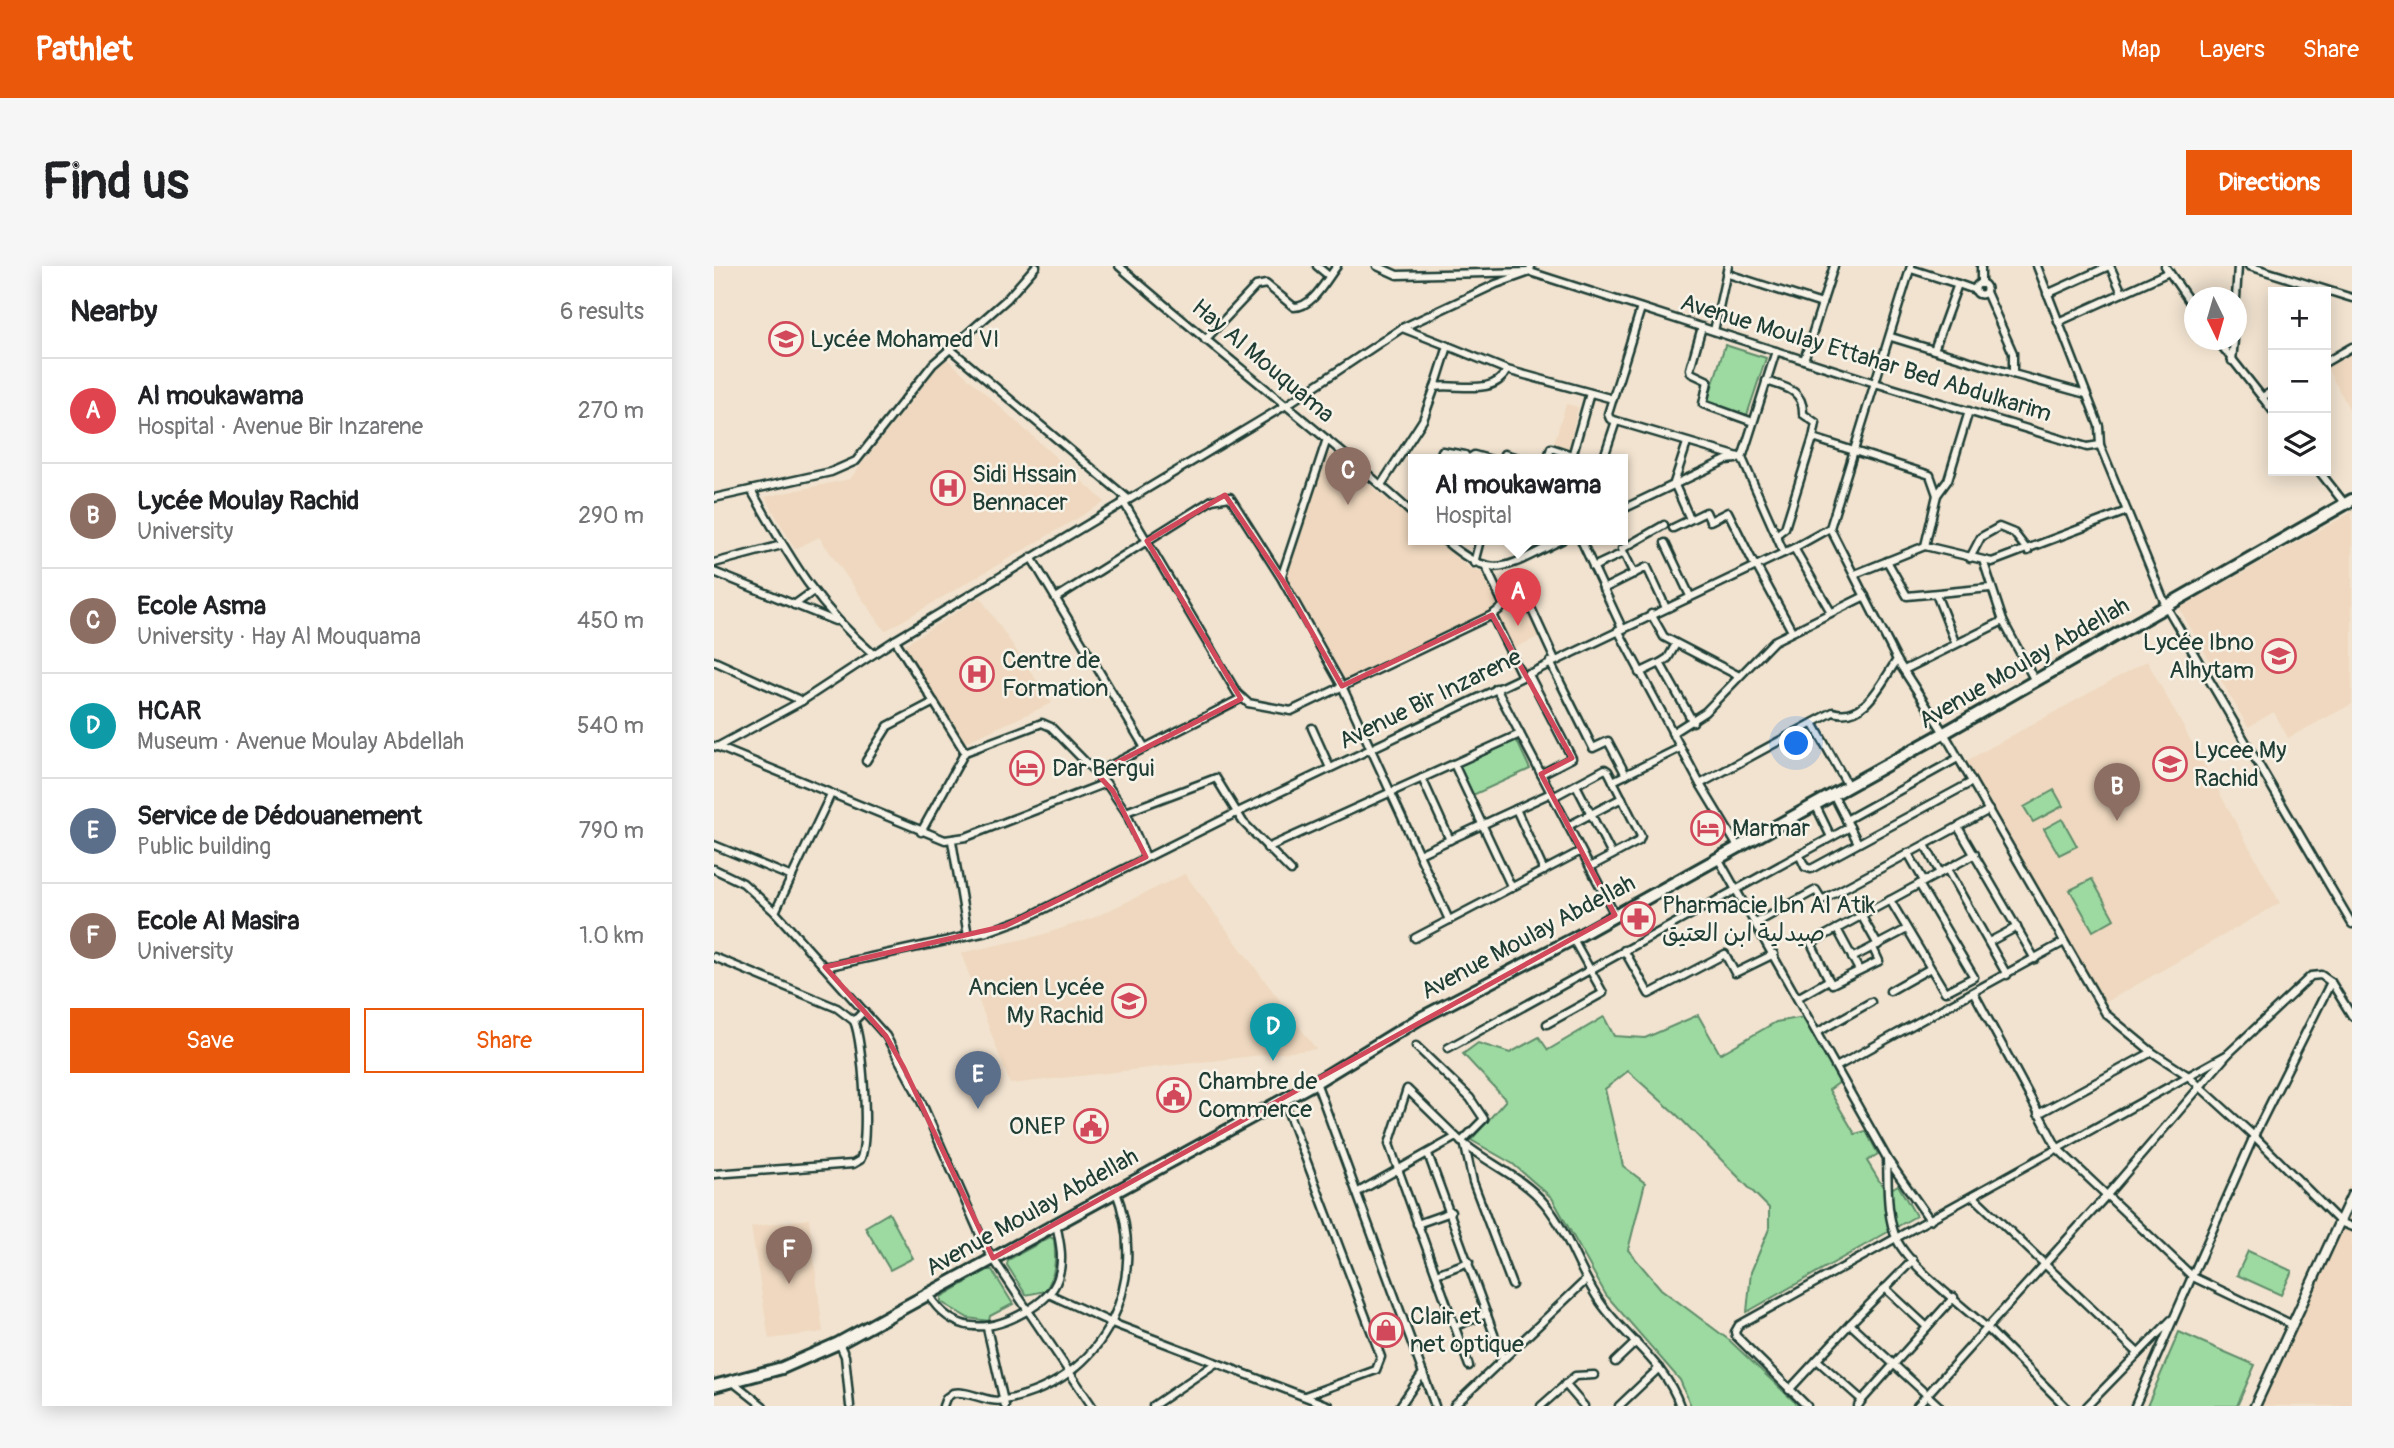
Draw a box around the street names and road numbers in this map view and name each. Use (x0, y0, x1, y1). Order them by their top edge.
street label: Avenue Moulay Ettahar Bed Abdulkarim (1677, 288, 2055, 428)
street label: Hay Al Mouquama (1186, 293, 1340, 429)
street label: Avenue Moulay Abdellah (1913, 591, 2135, 735)
street label: Avenue Bir Inzarene (1334, 642, 1526, 756)
street label: Avenue Moulay Abdellah (1416, 868, 1640, 1006)
street label: Avenue Moulay Abdellah (921, 1141, 1143, 1283)

